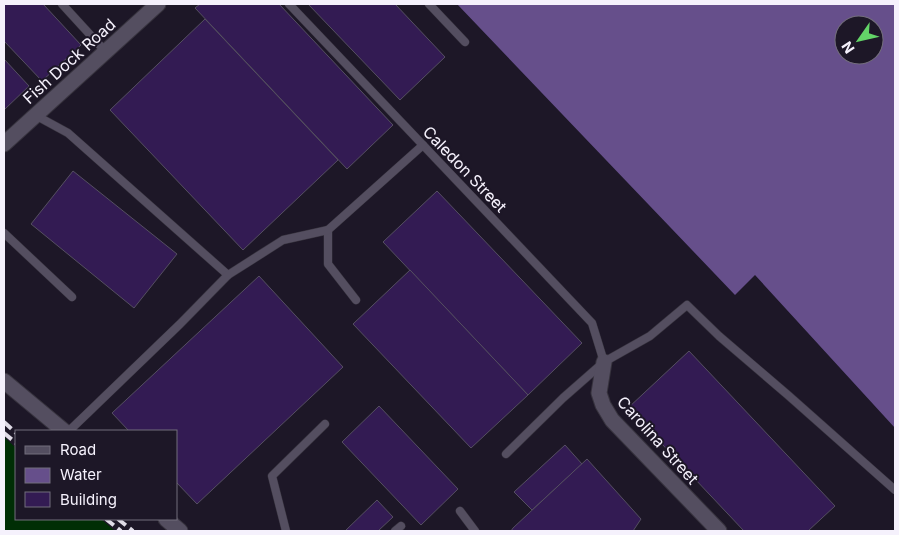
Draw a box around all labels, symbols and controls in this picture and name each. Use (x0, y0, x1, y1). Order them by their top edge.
street label: Fish Dock Road (19, 14, 119, 108)
north arrow (834, 15, 884, 65)
text: N (838, 38, 858, 57)
street label: Caledon Street (419, 122, 511, 216)
street label: Carolina Street (613, 392, 703, 488)
legend (15, 430, 178, 520)
text: Road (60, 440, 96, 459)
text: Water (60, 465, 102, 484)
text: Building (60, 490, 117, 509)

